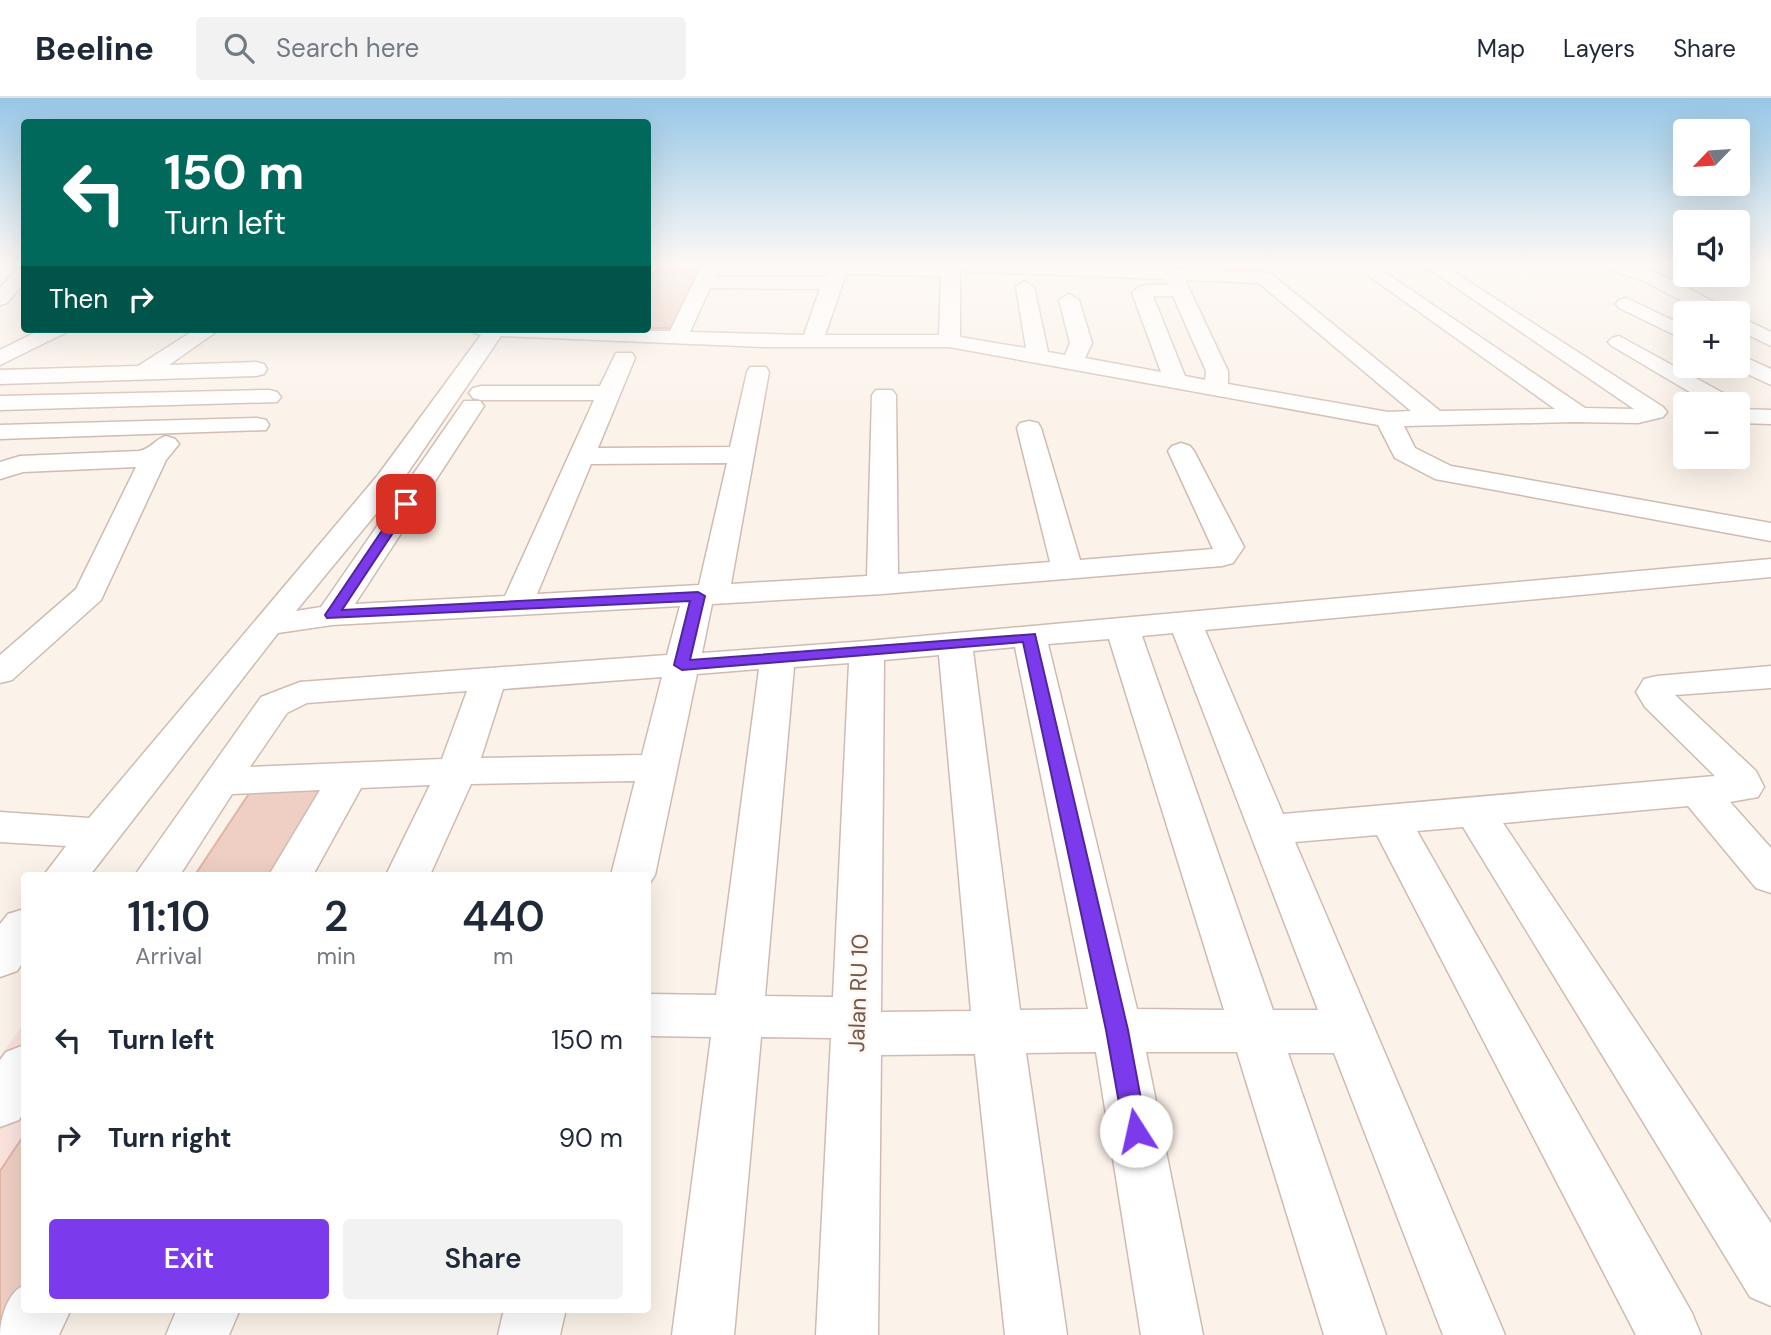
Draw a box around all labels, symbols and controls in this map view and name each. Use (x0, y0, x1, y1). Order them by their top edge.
search box (196, 17, 686, 80)
text: Beeline (35, 27, 154, 70)
icon: search (220, 29, 258, 67)
text: Search here (276, 31, 419, 65)
text: Map (1477, 33, 1525, 64)
text: Layers (1563, 33, 1635, 64)
text: Share (1673, 33, 1736, 64)
north arrow (1673, 119, 1750, 196)
map controls (1673, 119, 1750, 469)
text: 150 m (164, 140, 304, 204)
icon: left (49, 147, 140, 238)
text: Turn left (164, 202, 286, 244)
button: sound (1673, 210, 1750, 287)
icon: right (122, 280, 160, 318)
text: Then (49, 282, 108, 316)
button: + (1673, 301, 1750, 378)
button: − (1673, 392, 1750, 469)
pin (376, 474, 436, 534)
icon: arrive (387, 485, 425, 523)
text: 11:10 (127, 889, 210, 944)
text: 2 (324, 889, 348, 944)
text: 440 (462, 889, 545, 944)
street label: Jalan RU 10 (841, 933, 875, 1053)
text: Arrival (135, 941, 202, 971)
text: min (317, 941, 356, 971)
text: m (493, 941, 514, 971)
icon: left (49, 1021, 87, 1059)
text: Turn left (108, 1023, 215, 1057)
text: 150 m (551, 1023, 623, 1057)
position arrow (1099, 1094, 1173, 1168)
icon: right (49, 1119, 87, 1157)
text: Turn right (108, 1121, 232, 1155)
text: 90 m (559, 1121, 623, 1155)
button: Exit (49, 1219, 329, 1299)
button: Share (343, 1219, 623, 1299)

